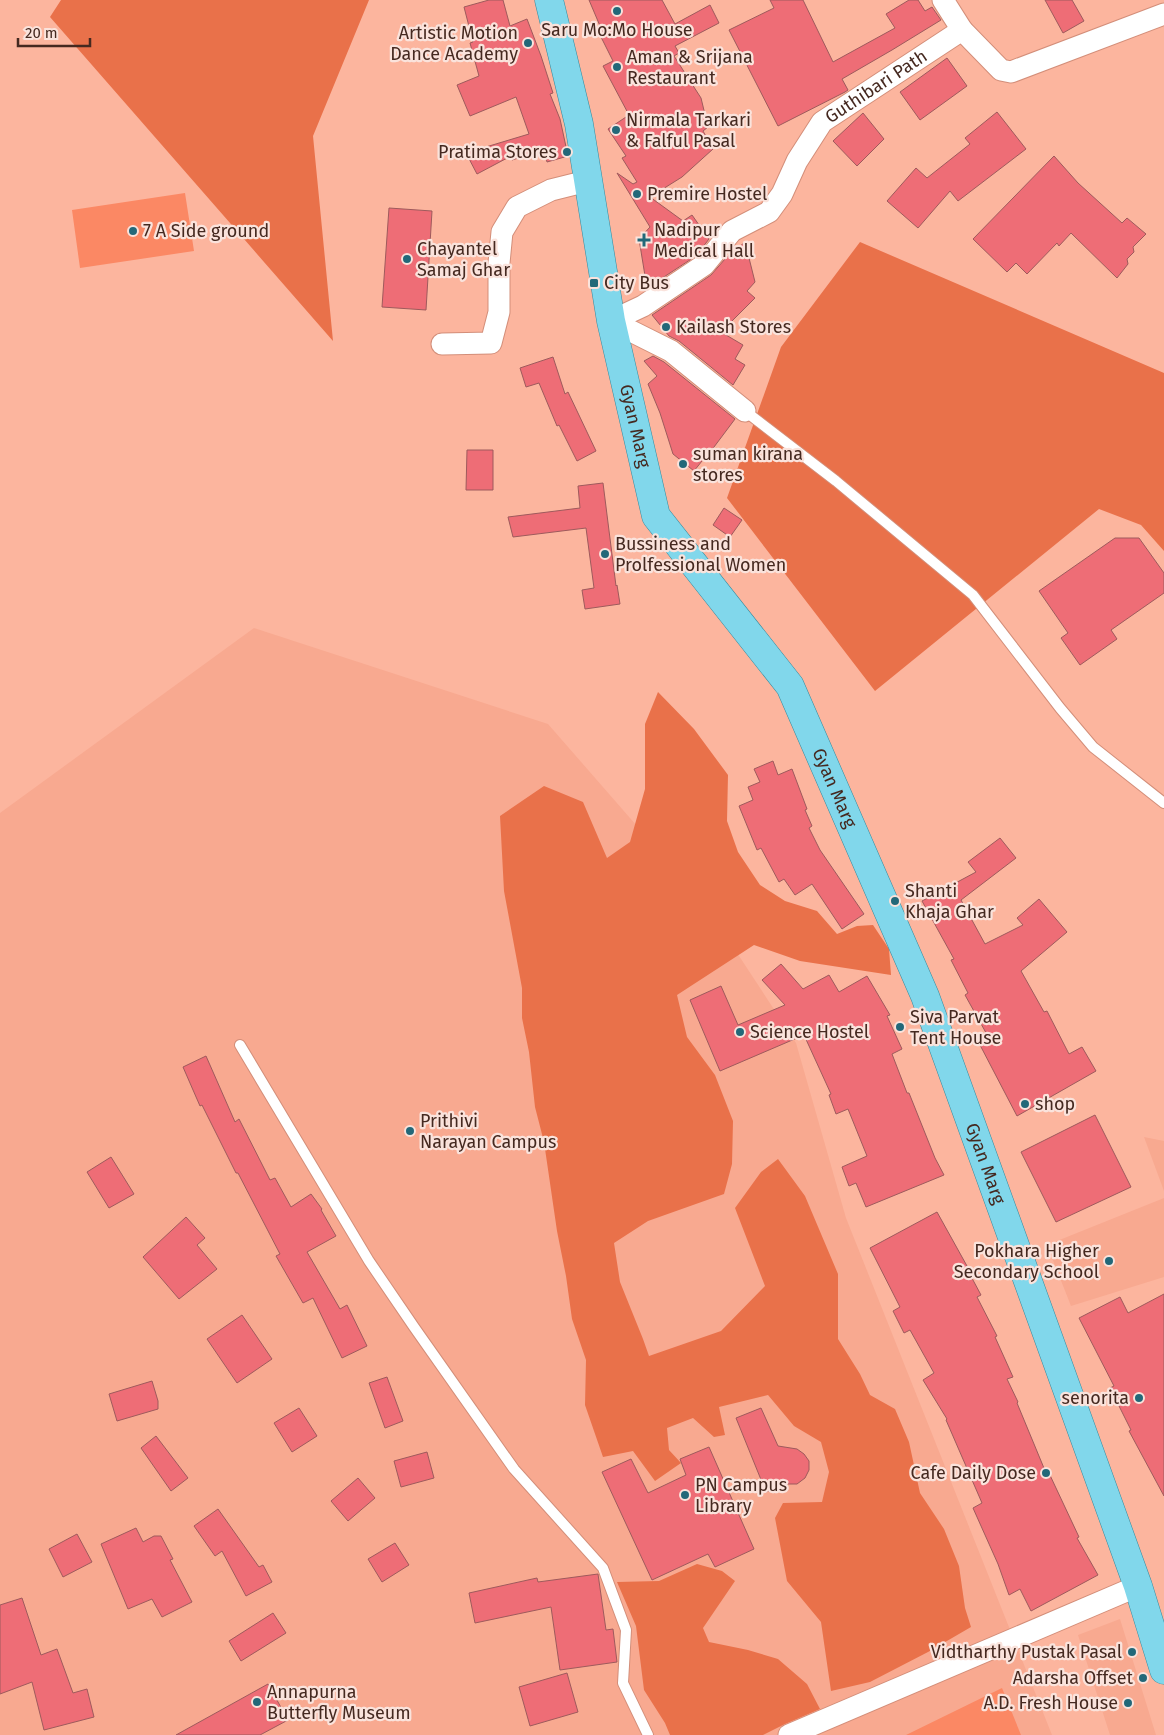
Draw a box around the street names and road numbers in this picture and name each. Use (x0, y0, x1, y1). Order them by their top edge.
street label: Guthibari Path (821, 45, 931, 128)
street label: Gyan Marg (615, 382, 656, 471)
street label: Gyan Marg (807, 745, 862, 832)
street label: Gyan Marg (961, 1120, 1010, 1208)

